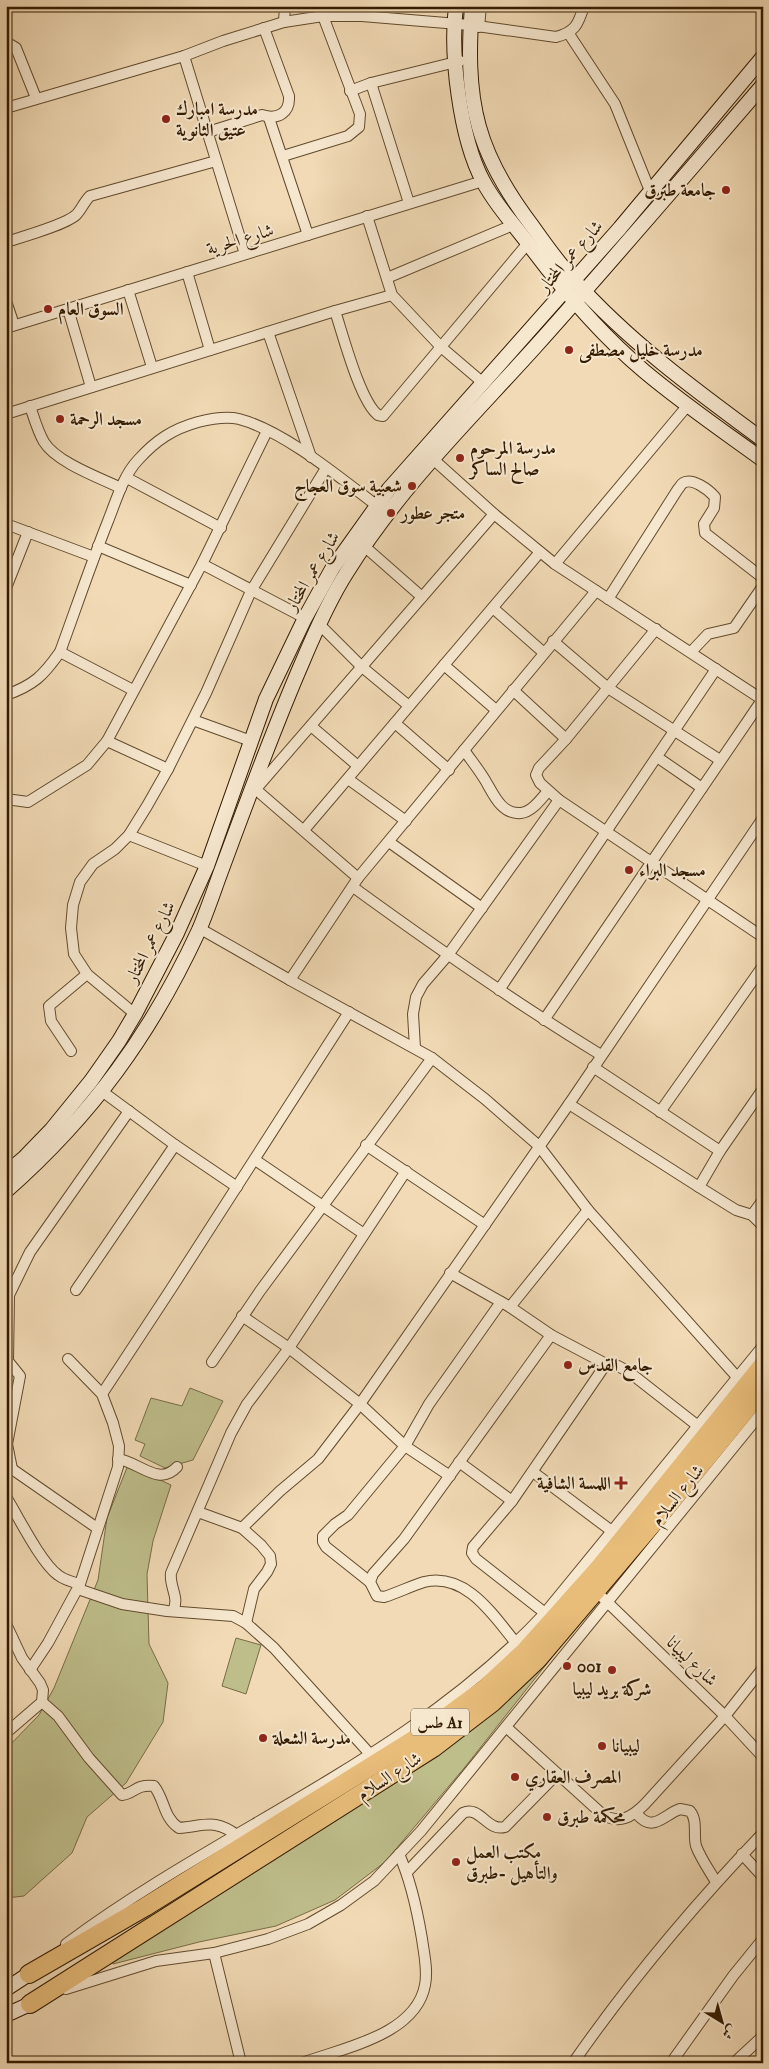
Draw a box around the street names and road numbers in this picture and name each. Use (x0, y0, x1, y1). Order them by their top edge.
street label: شارع عمر المختار (531, 215, 610, 301)
street label: شارع الحرية (204, 218, 277, 263)
street label: شارع عمر المختار (279, 527, 348, 618)
street label: شارع عمر المختار (119, 897, 184, 990)
street label: شارع السلام (646, 1460, 712, 1533)
street label: شارع ليبيانا (659, 1631, 722, 1694)
road number: طس A1 (411, 1708, 469, 1735)
street label: شارع السلام (352, 1747, 428, 1809)

